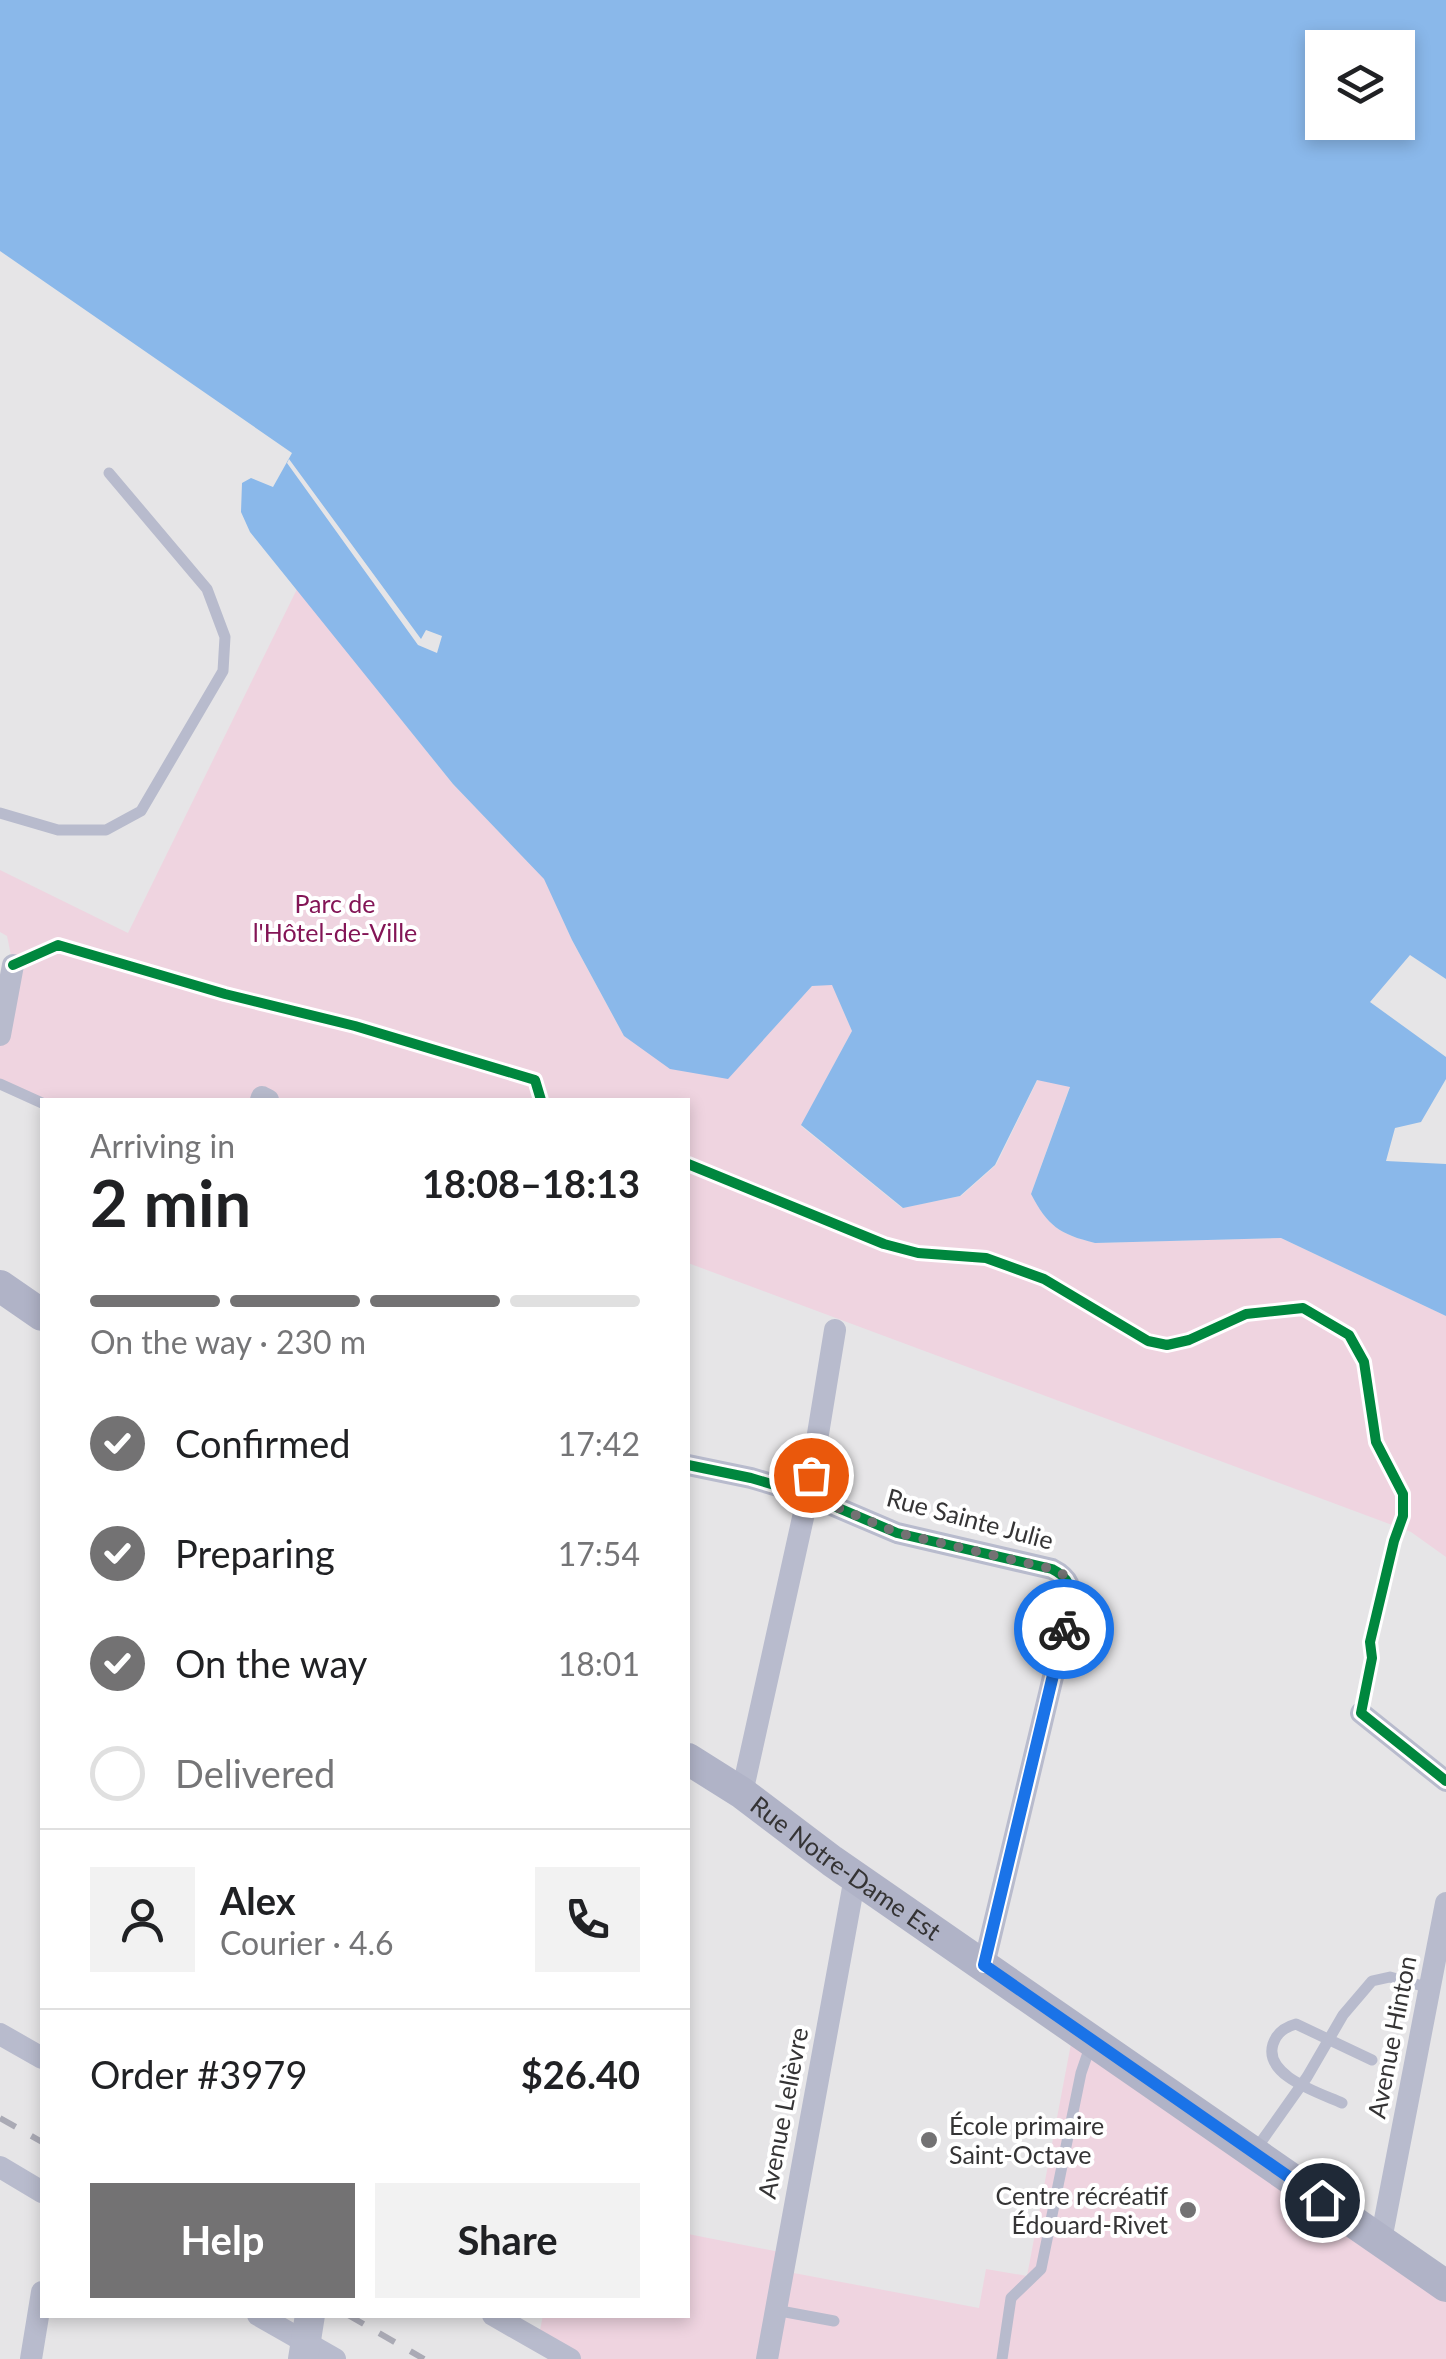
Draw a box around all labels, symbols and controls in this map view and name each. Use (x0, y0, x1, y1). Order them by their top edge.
map controls (1305, 30, 1415, 140)
button: layers (1305, 30, 1415, 140)
park label: Parc de l'Hôtel-de-Ville (253, 888, 417, 947)
text: Arriving in (90, 1126, 235, 1165)
text: 18:08–18:13 (422, 1160, 640, 1206)
text: 2 min (90, 1163, 251, 1241)
text: On the way · 230 m (90, 1322, 366, 1361)
icon: check (90, 1416, 145, 1471)
text: Confirmed (175, 1420, 351, 1466)
text: 17:42 (558, 1424, 640, 1463)
pin (769, 1433, 854, 1518)
icon: bag (784, 1448, 839, 1503)
street label: Rue Sainte Julie (884, 1481, 1057, 1555)
icon: check (90, 1526, 145, 1581)
text: Preparing (175, 1530, 335, 1576)
text: 17:54 (558, 1534, 640, 1573)
courier (1014, 1579, 1114, 1679)
icon: bike (1037, 1602, 1092, 1657)
icon: check (90, 1636, 145, 1691)
text: On the way (175, 1640, 367, 1686)
text: 18:01 (558, 1644, 640, 1683)
text: Delivered (175, 1750, 335, 1796)
street label: Rue Notre-Dame Est (745, 1789, 947, 1946)
button: person (90, 1867, 195, 1972)
button: phone (535, 1867, 640, 1972)
text: Alex (220, 1877, 296, 1923)
text: Courier · 4.6 (220, 1923, 394, 1962)
street label: Avenue Hinton (1361, 1953, 1421, 2121)
street label: Avenue Lelièvre (751, 2025, 813, 2201)
text: Order #3979 (90, 2051, 307, 2097)
text: $26.40 (521, 2051, 640, 2097)
place label: École primaire Saint-Octave (949, 2110, 1104, 2169)
marker: École primaire Saint-Octave (918, 2129, 940, 2151)
pin (1280, 2158, 1365, 2243)
icon: home (1295, 2173, 1350, 2228)
place label: Centre récréatif Édouard-Rivet (995, 2180, 1168, 2239)
button: Help (90, 2183, 355, 2298)
button: Share (375, 2183, 640, 2298)
marker: Centre récréatif Édouard-Rivet (1177, 2199, 1199, 2221)

